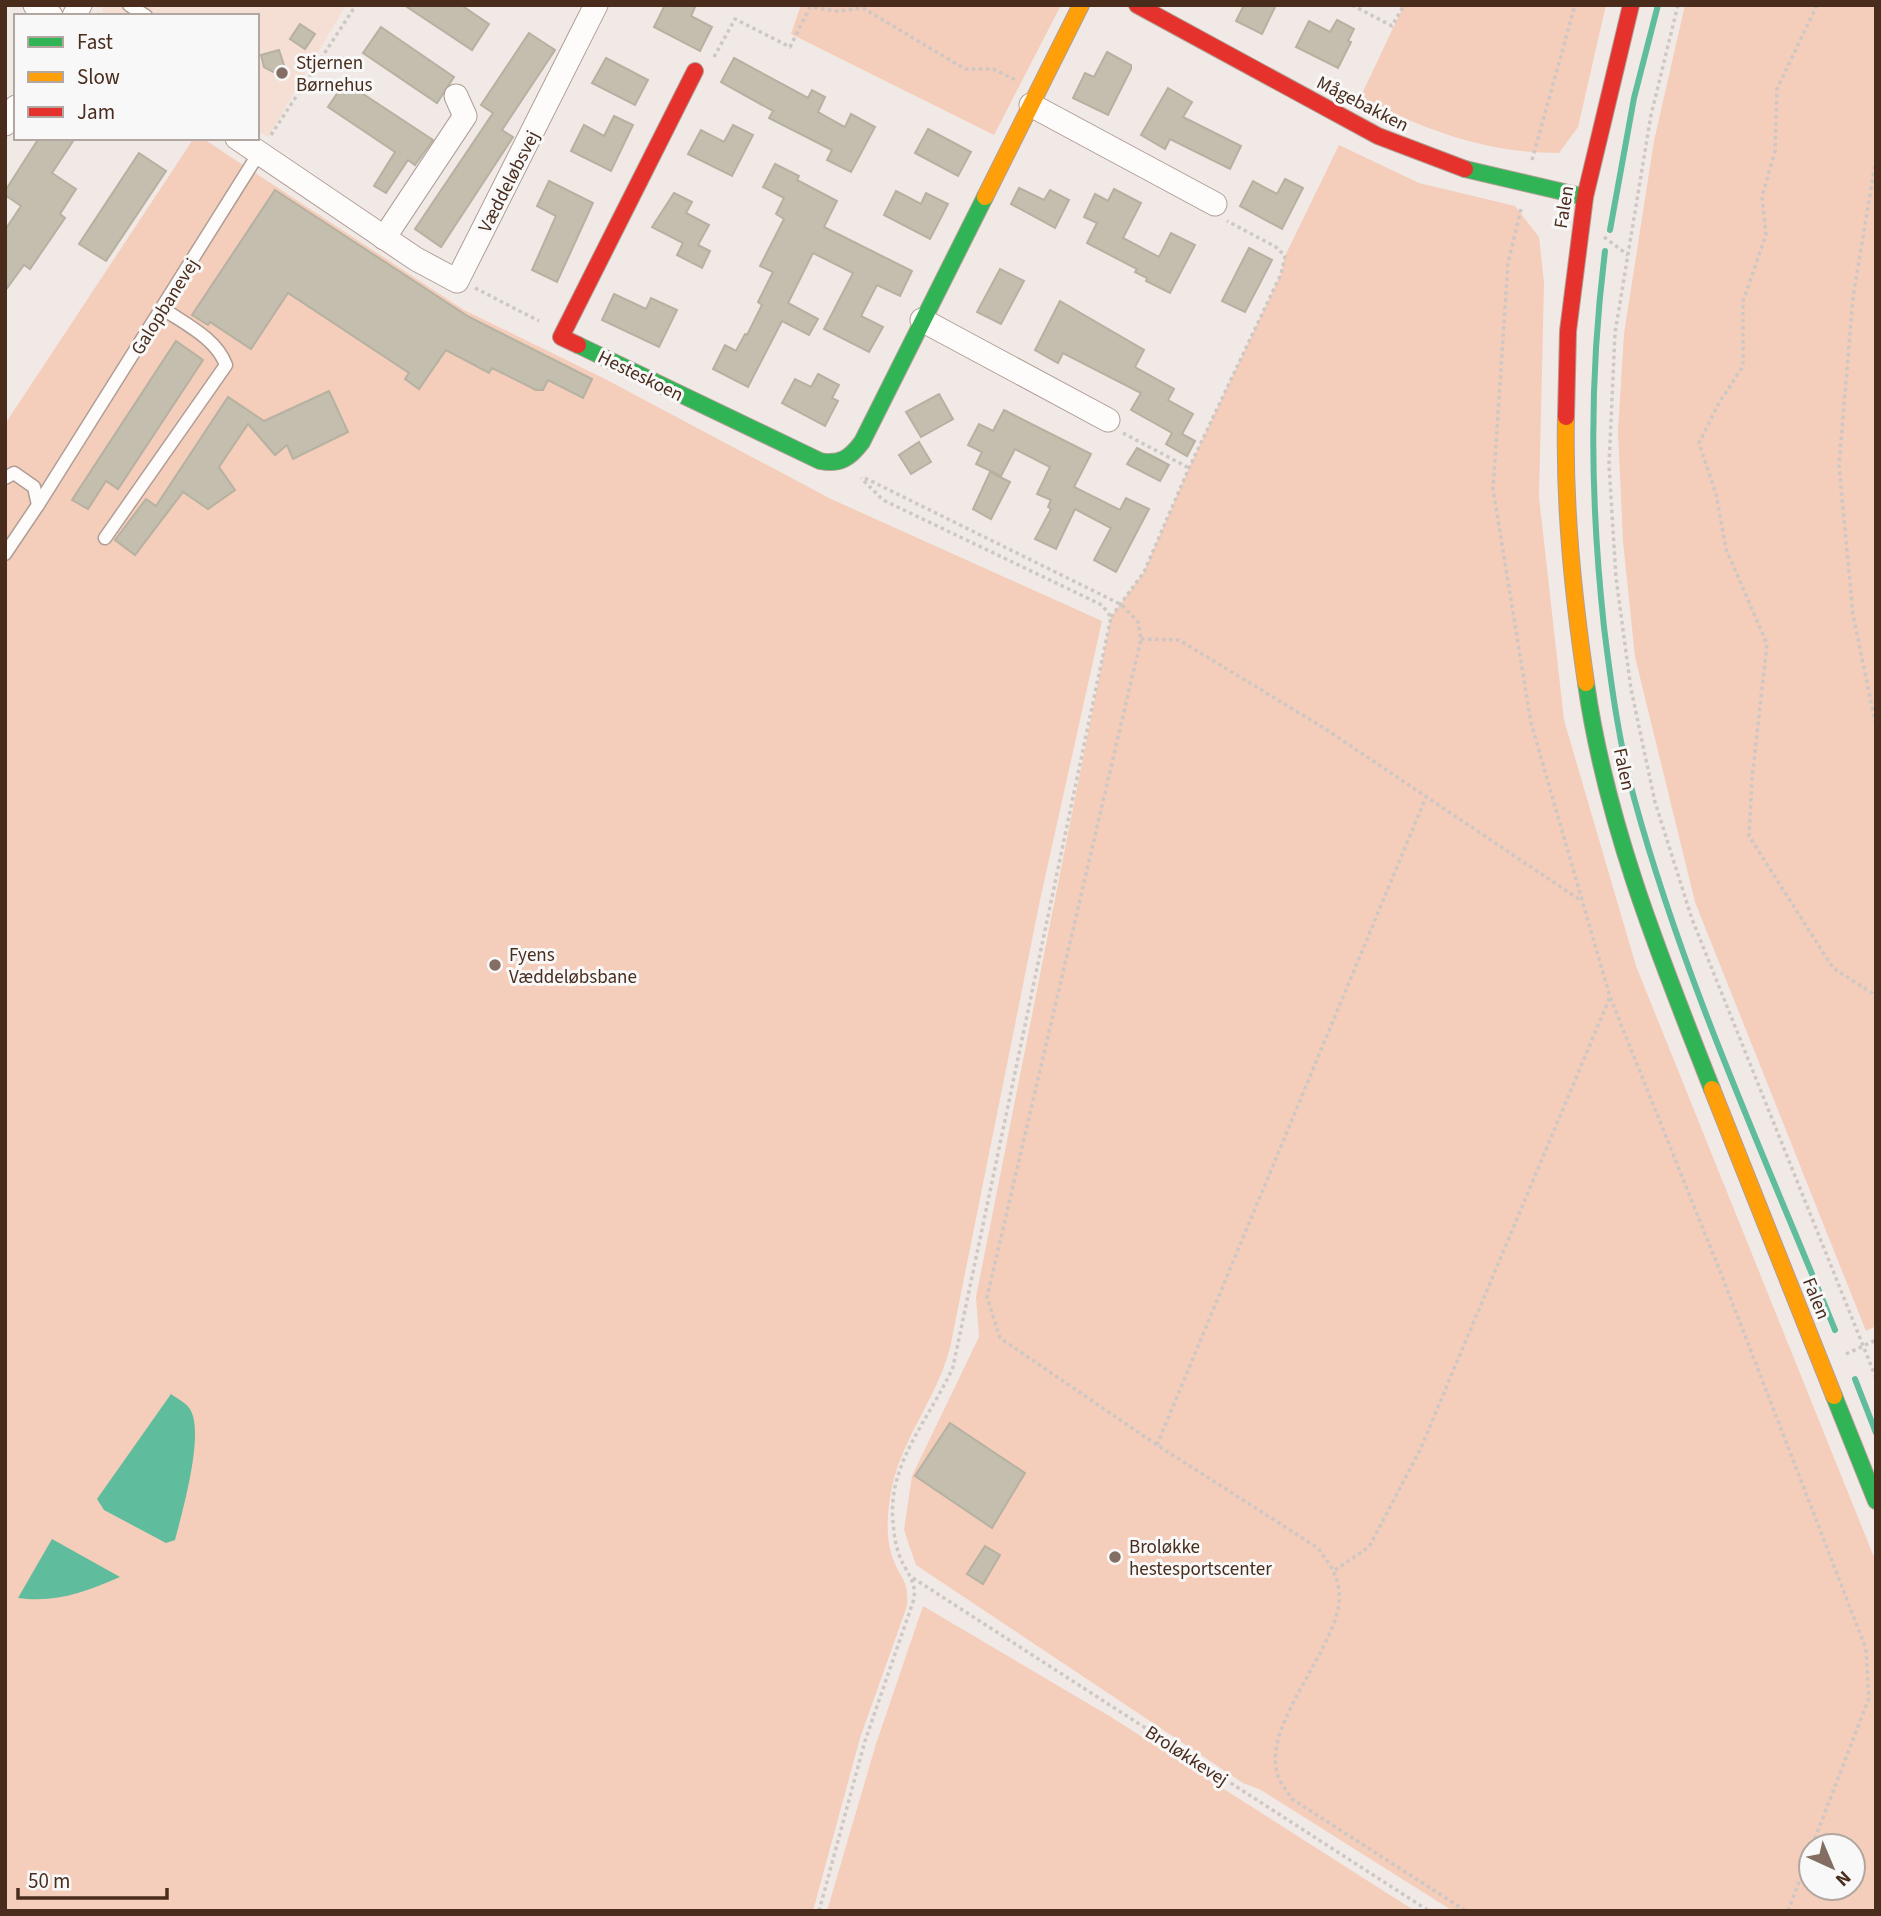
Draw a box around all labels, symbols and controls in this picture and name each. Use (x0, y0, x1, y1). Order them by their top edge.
legend (14, 14, 259, 140)
text: Fast (77, 27, 113, 57)
place label: Stjernen Børnehus (296, 50, 373, 99)
text: Slow (77, 62, 120, 92)
marker: Stjernen Børnehus (274, 65, 290, 81)
street label: Mågebakken (1312, 70, 1413, 139)
text: Jam (77, 97, 115, 127)
street label: Væddeløbsvej (472, 126, 547, 237)
street label: Falen (1548, 184, 1581, 231)
street label: Galopbanevej (125, 253, 206, 360)
street label: Hesteskoen (593, 344, 688, 409)
street label: Falen (1606, 745, 1641, 793)
place label: Fyens Væddeløbsbane (509, 942, 637, 991)
marker: Fyens Væddeløbsbane (487, 957, 503, 973)
street label: Falen (1795, 1274, 1836, 1324)
place label: Broløkke hestesportscenter (1129, 1534, 1272, 1583)
marker: Broløkke hestesportscenter (1107, 1549, 1123, 1565)
street label: Broløkkevej (1139, 1719, 1233, 1793)
north arrow (1797, 1832, 1867, 1902)
scale bar (18, 1856, 166, 1900)
text: N (1829, 1864, 1857, 1892)
text: 50 m (28, 1866, 70, 1896)

